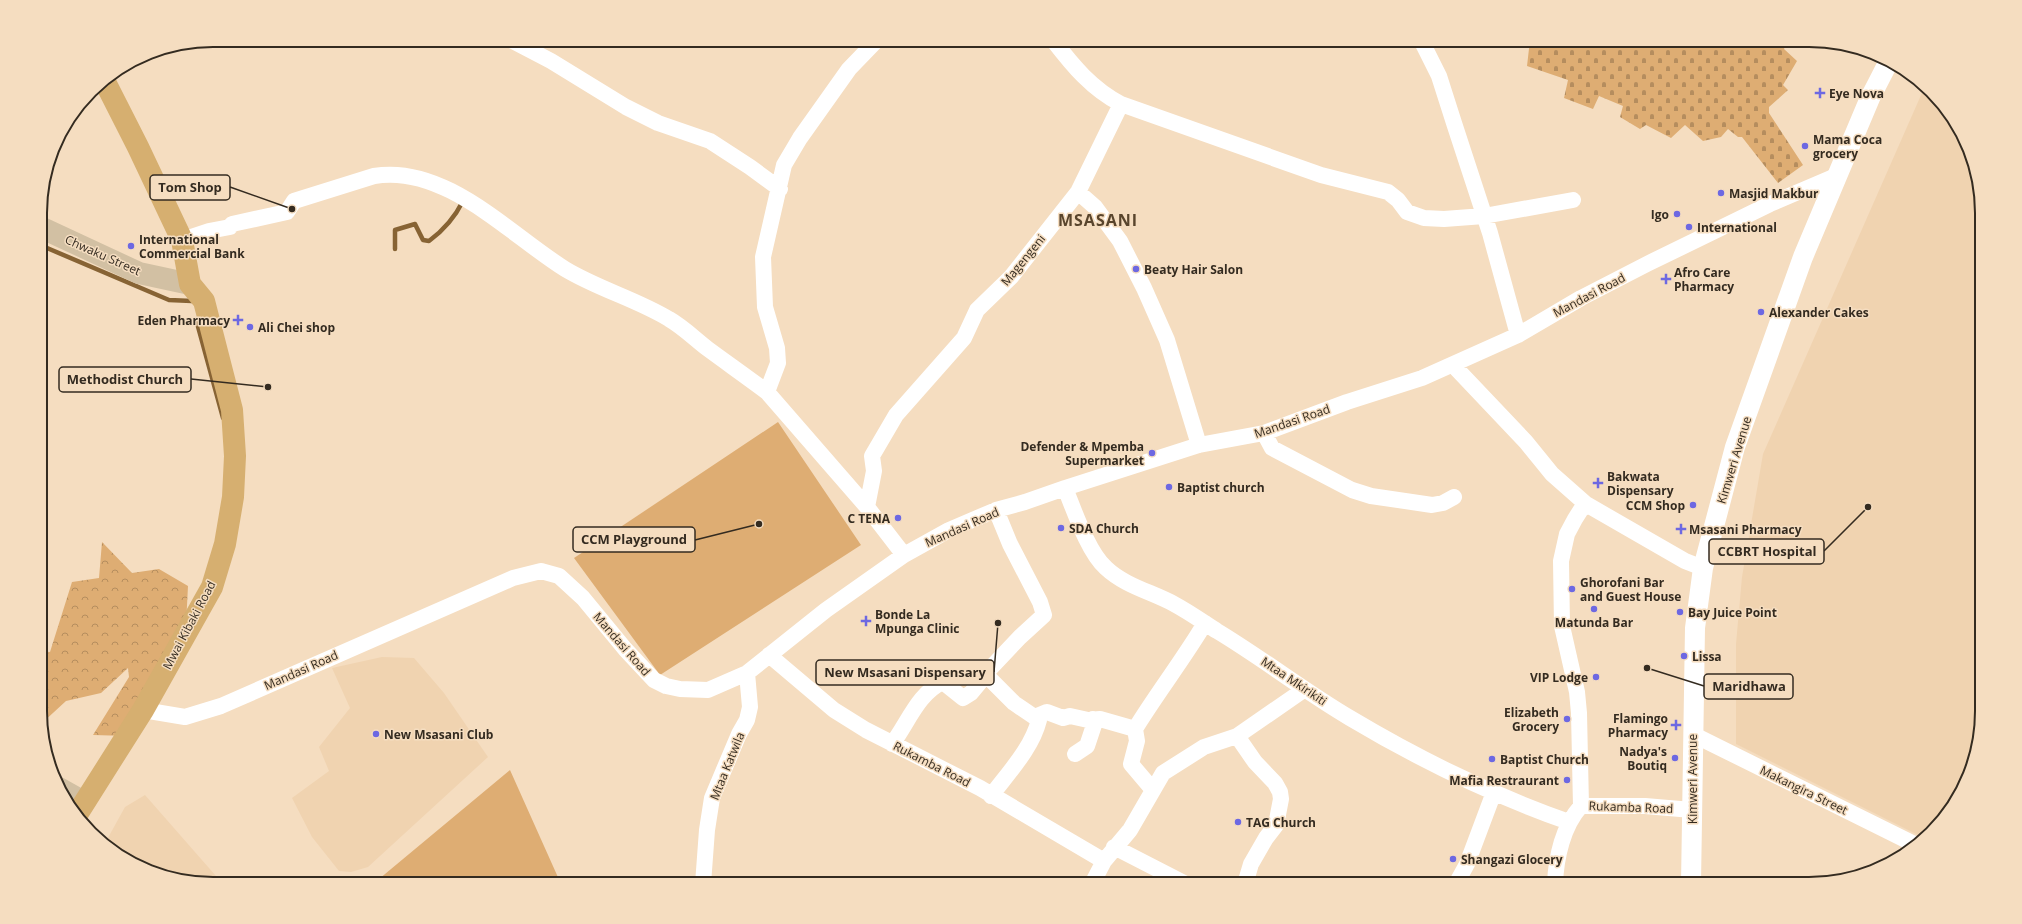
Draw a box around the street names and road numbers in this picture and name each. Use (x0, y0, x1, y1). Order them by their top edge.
street label: Chwaku Street (62, 231, 144, 279)
street label: Magengeni (997, 231, 1049, 289)
street label: Mandasi Road (1550, 269, 1628, 321)
street label: Mandasi Road (1252, 400, 1332, 442)
street label: Kimweri Avenue (1713, 414, 1755, 506)
street label: Mandasi Road (922, 503, 1002, 551)
street label: Mwai Kibaki Road (158, 578, 220, 672)
street label: Mandasi Road (590, 608, 654, 680)
street label: Mandasi Road (261, 646, 341, 694)
street label: Mtaa Mkirikiti (1258, 653, 1330, 709)
street label: Mtaa Katwila (706, 730, 748, 802)
street label: Kimweri Avenue (1684, 734, 1701, 824)
street label: Rukamba Road (890, 737, 974, 791)
street label: Makangira Street (1757, 761, 1851, 819)
street label: Rukamba Road (1588, 797, 1674, 817)

